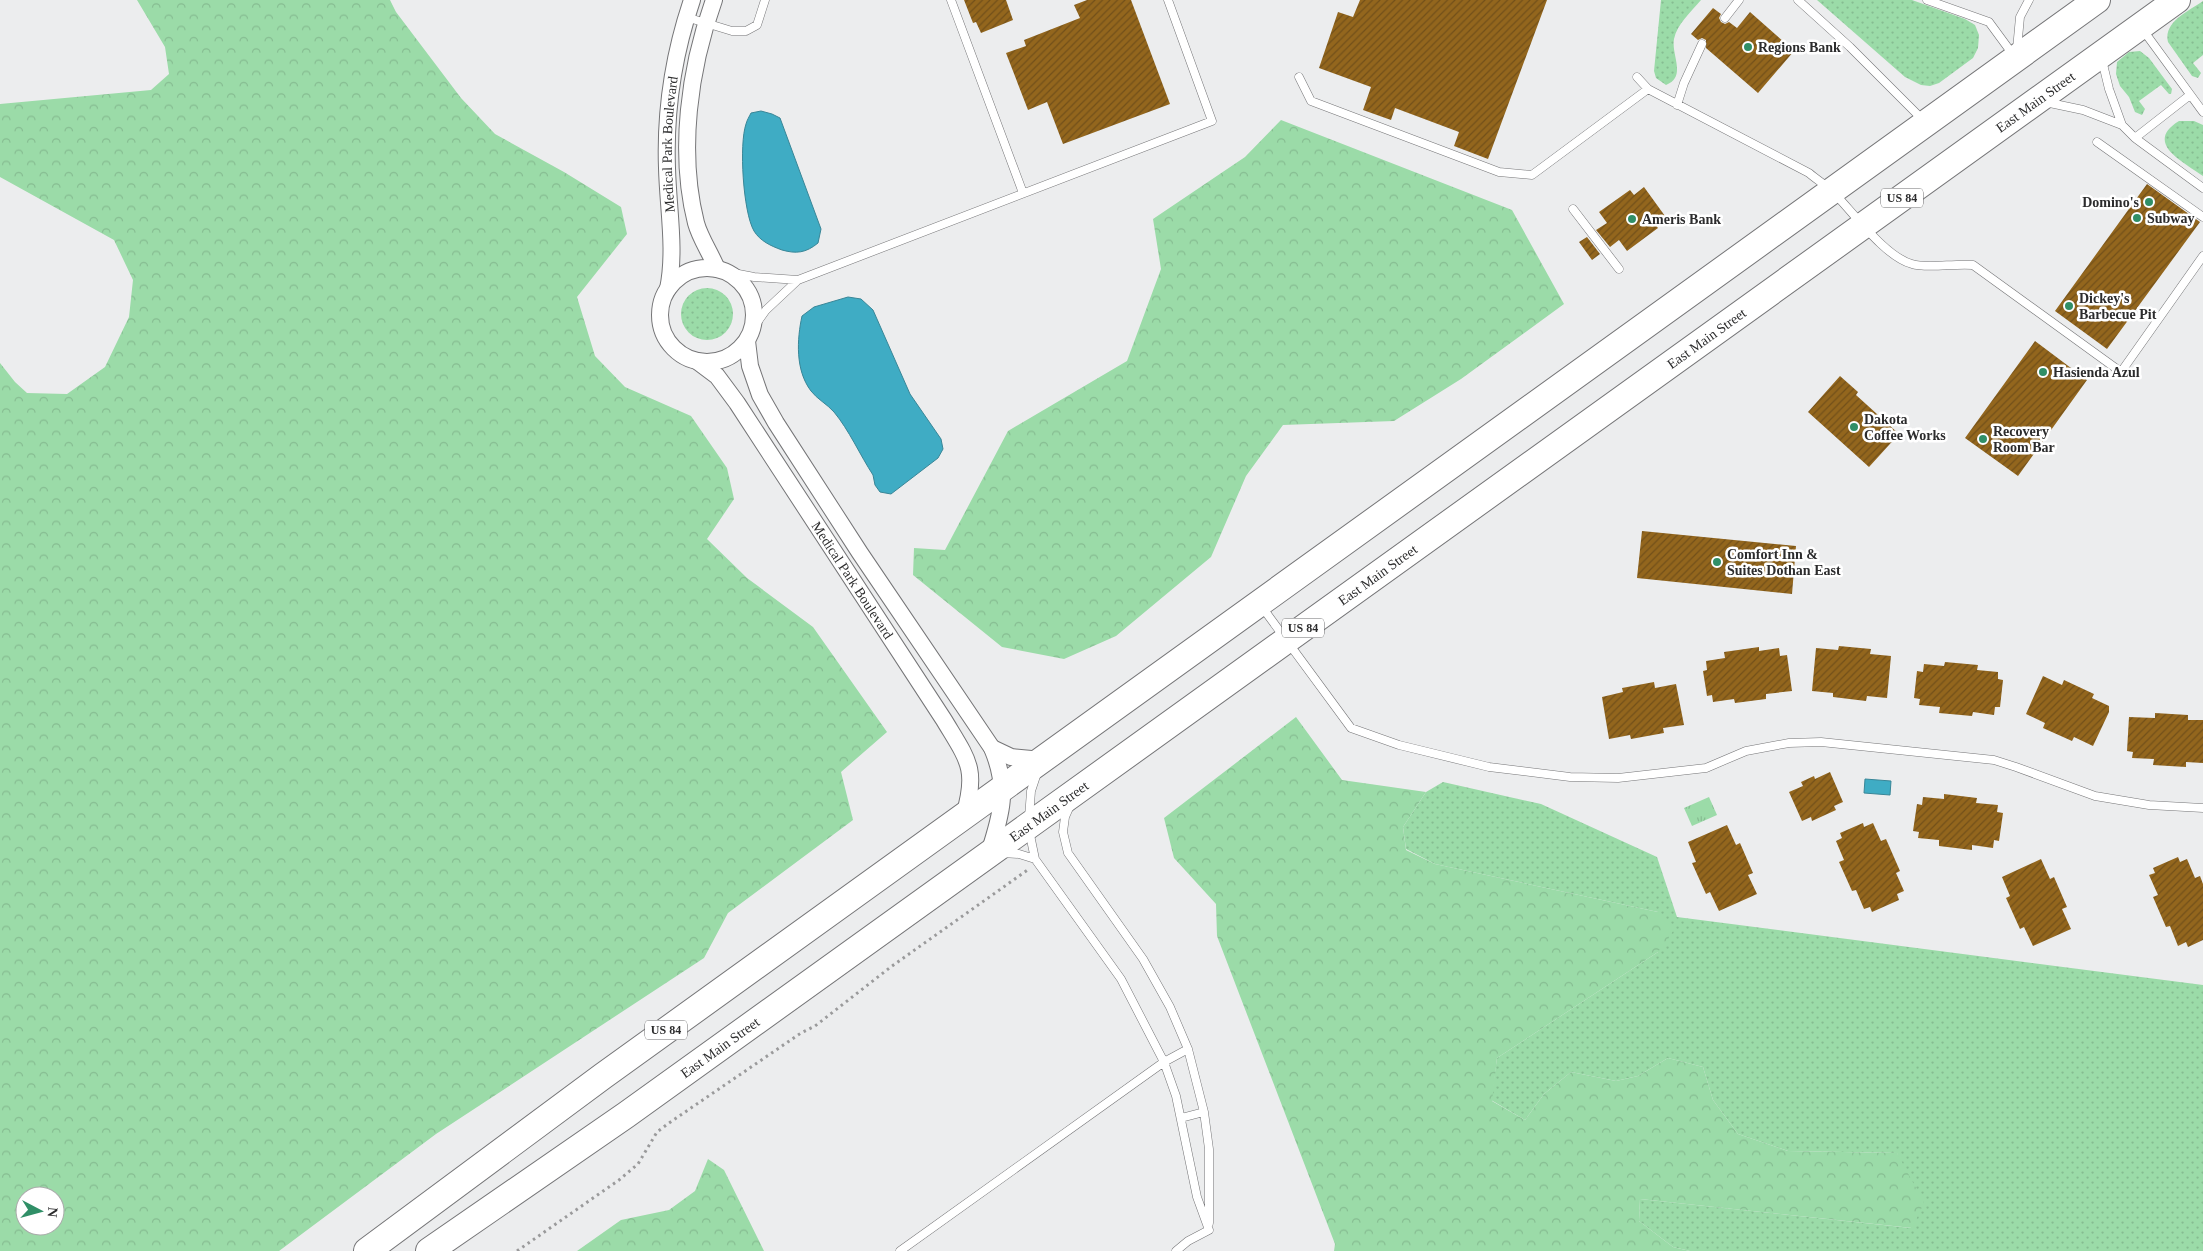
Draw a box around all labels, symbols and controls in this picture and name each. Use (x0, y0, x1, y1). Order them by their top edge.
place label: Regions Bank (1758, 40, 1841, 55)
marker: Regions Bank (1742, 41, 1754, 53)
street label: East Main Street (1993, 68, 2078, 135)
street label: Medical Park Boulevard (659, 75, 680, 213)
road number: US 84 (1881, 188, 1923, 208)
place label: Domino's (2082, 195, 2140, 210)
marker: Domino's (2143, 196, 2155, 208)
place label: Subway (2147, 211, 2194, 226)
place label: Ameris Bank (1642, 212, 1721, 227)
marker: Subway (2131, 212, 2143, 224)
marker: Ameris Bank (1626, 213, 1638, 225)
place label: Dickey's Barbecue Pit (2079, 291, 2157, 322)
marker: Dickey's Barbecue Pit (2063, 300, 2075, 312)
street label: East Main Street (1664, 305, 1749, 372)
place label: Hasienda Azul (2053, 365, 2140, 380)
marker: Hasienda Azul (2037, 366, 2049, 378)
place label: Dakota Coffee Works (1864, 412, 1946, 443)
marker: Dakota Coffee Works (1848, 421, 1860, 433)
place label: Recovery Room Bar (1993, 424, 2055, 455)
marker: Recovery Room Bar (1977, 433, 1989, 445)
street label: Medical Park Boulevard (809, 519, 896, 641)
street label: East Main Street (1335, 541, 1420, 608)
place label: Comfort Inn & Suites Dothan East (1727, 547, 1841, 578)
marker: Comfort Inn & Suites Dothan East (1711, 556, 1723, 568)
road number: US 84 (1282, 618, 1324, 638)
street label: East Main Street (1006, 778, 1091, 844)
street label: East Main Street (678, 1014, 762, 1081)
road number: US 84 (645, 1020, 687, 1040)
north arrow (15, 1186, 65, 1236)
text: N (44, 1206, 60, 1218)

